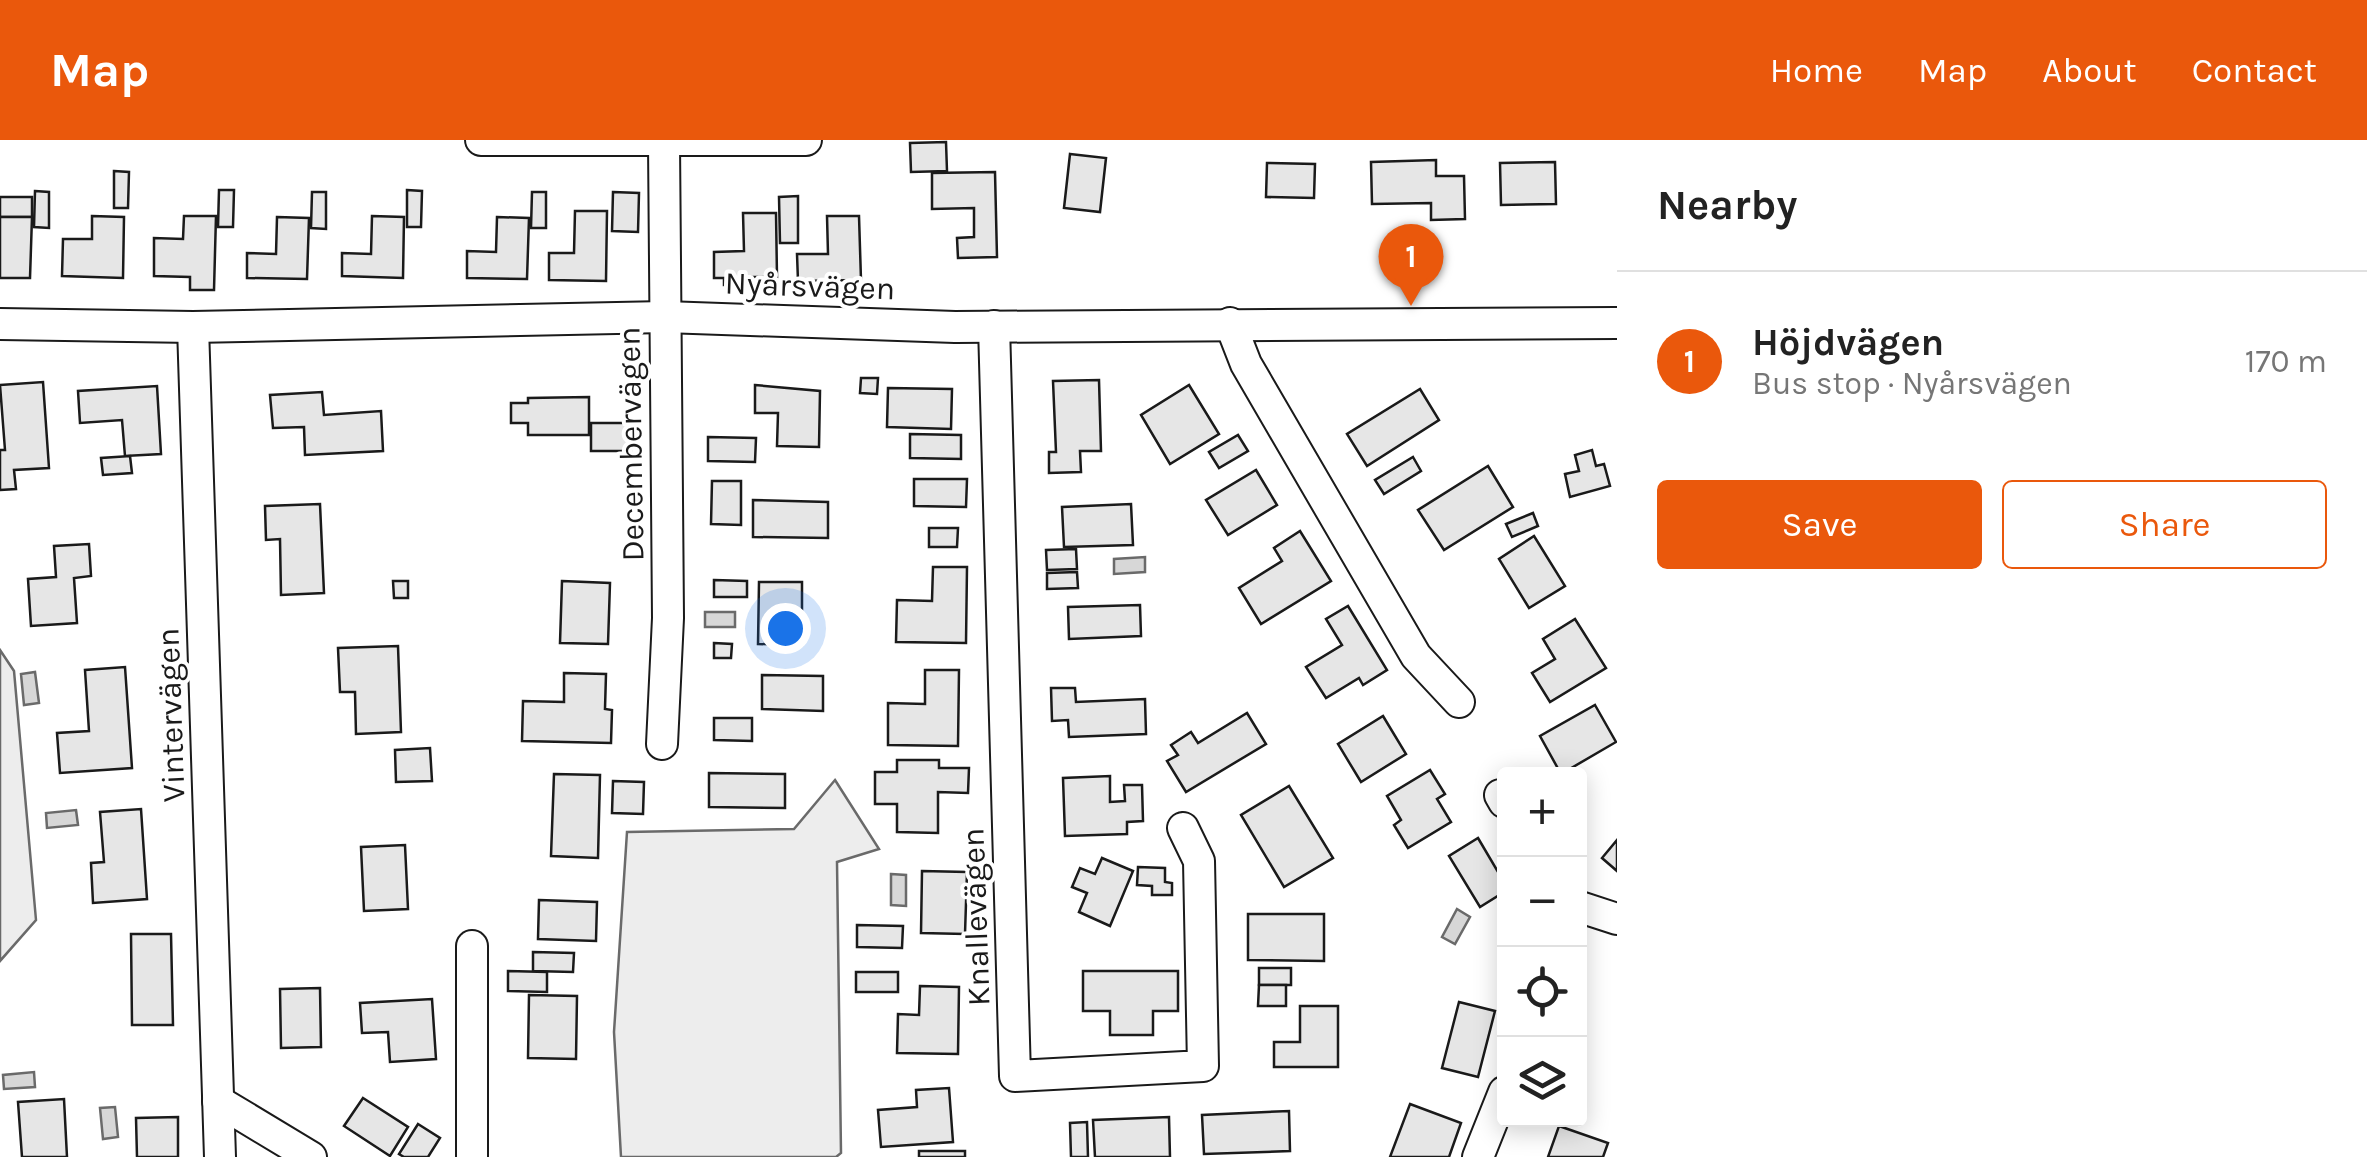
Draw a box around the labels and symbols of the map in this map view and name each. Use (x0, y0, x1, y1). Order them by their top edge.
pin: 1 (1378, 224, 1444, 306)
street label: Nyårsvägen (724, 265, 896, 307)
street label: Decembervägen (610, 326, 652, 562)
your location (760, 603, 811, 654)
street label: Vintervägen (149, 627, 193, 803)
street label: Knallevägen (954, 827, 998, 1007)

